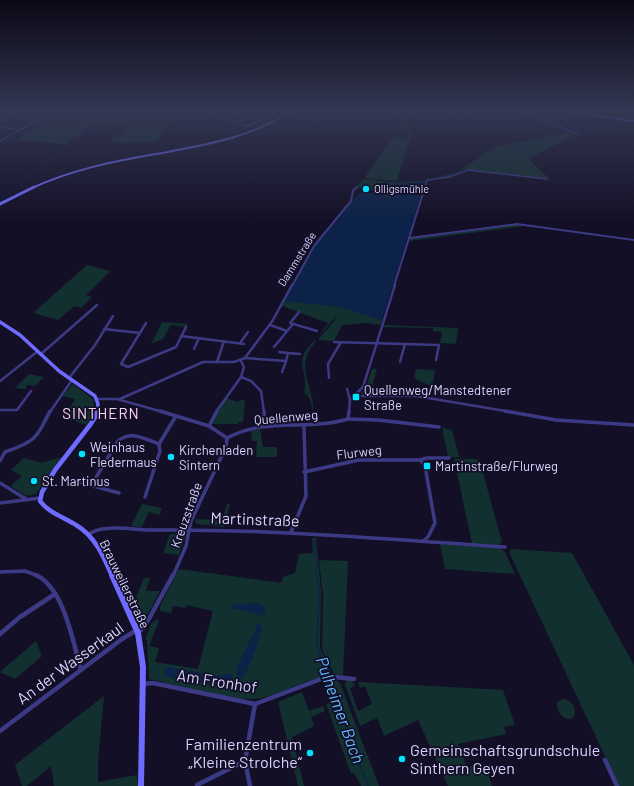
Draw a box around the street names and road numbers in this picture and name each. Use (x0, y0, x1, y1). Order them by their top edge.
street label: Dammstraße (275, 229, 318, 288)
street label: Quellenweg (253, 406, 319, 428)
street label: Flurweg (335, 441, 383, 463)
street label: Kreuzstraße (167, 480, 205, 550)
street label: Martinstraße (210, 507, 300, 530)
street label: Brauweilerstraße (97, 537, 153, 631)
street label: An der Wasserkaul (13, 618, 127, 708)
street label: Am Fronhof (176, 665, 259, 696)

